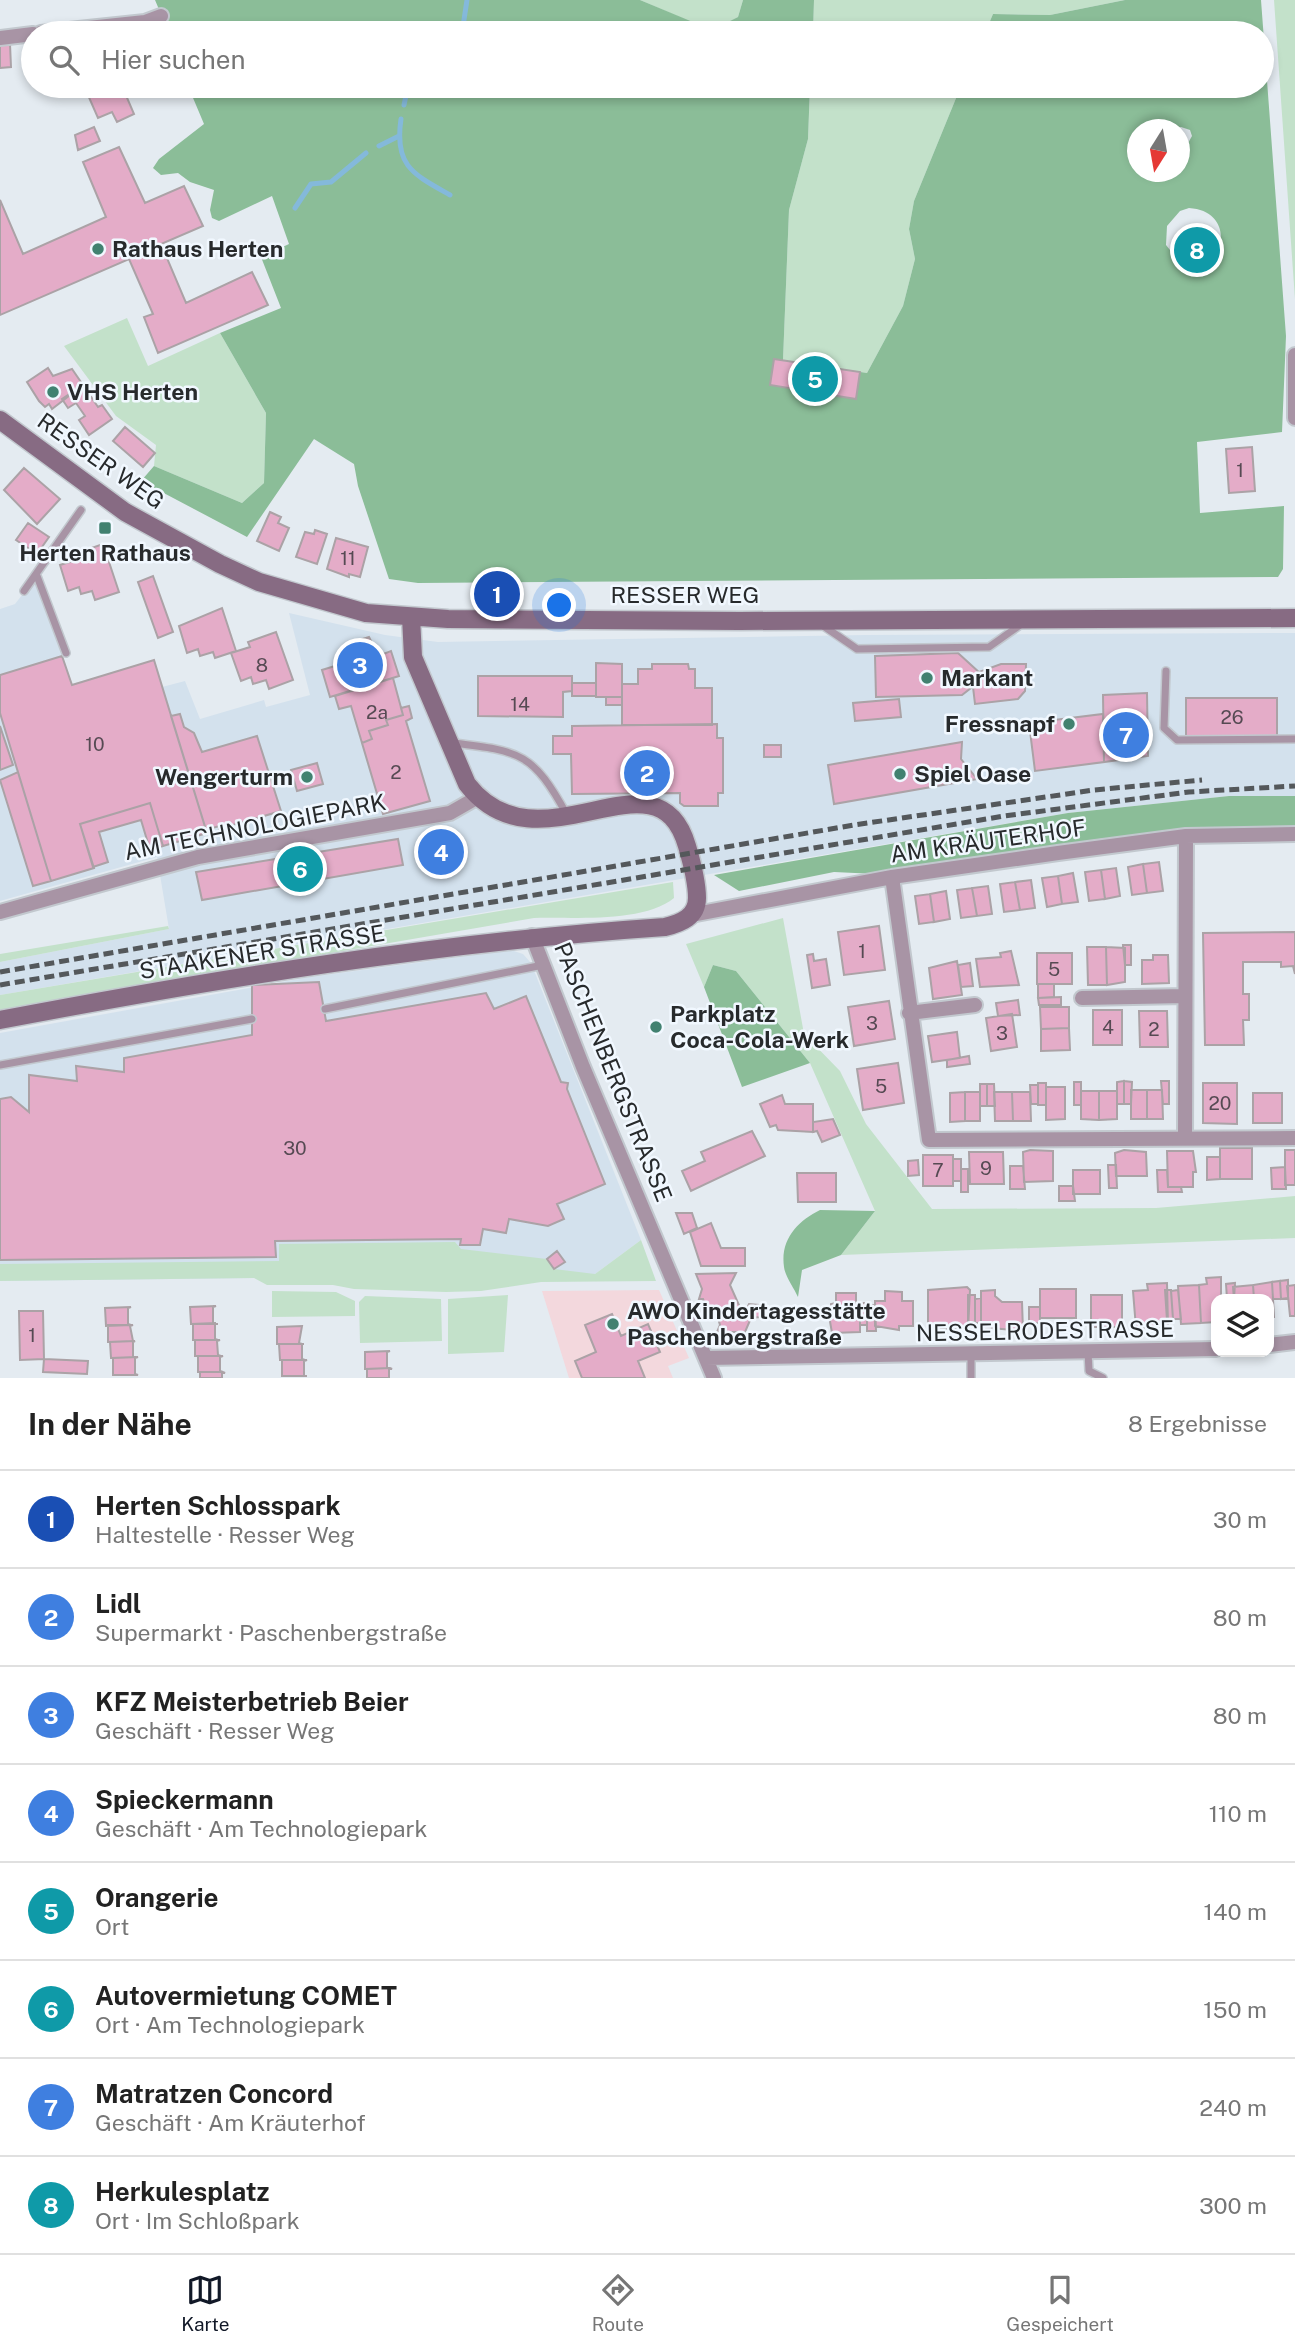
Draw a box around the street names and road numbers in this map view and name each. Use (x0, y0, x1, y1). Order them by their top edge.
street label: RESSER WEG (33, 407, 170, 514)
street label: RESSER WEG (611, 581, 759, 608)
street label: AM TECHNOLOGIEPARK (122, 788, 388, 865)
street label: AM KRÄUTERHOF (888, 813, 1087, 868)
street label: STAAKENER STRASSE (137, 919, 387, 984)
street label: PASCHENBERGSTRASSE (549, 938, 678, 1205)
street label: NESSELRODESTRASSE (916, 1315, 1174, 1346)

